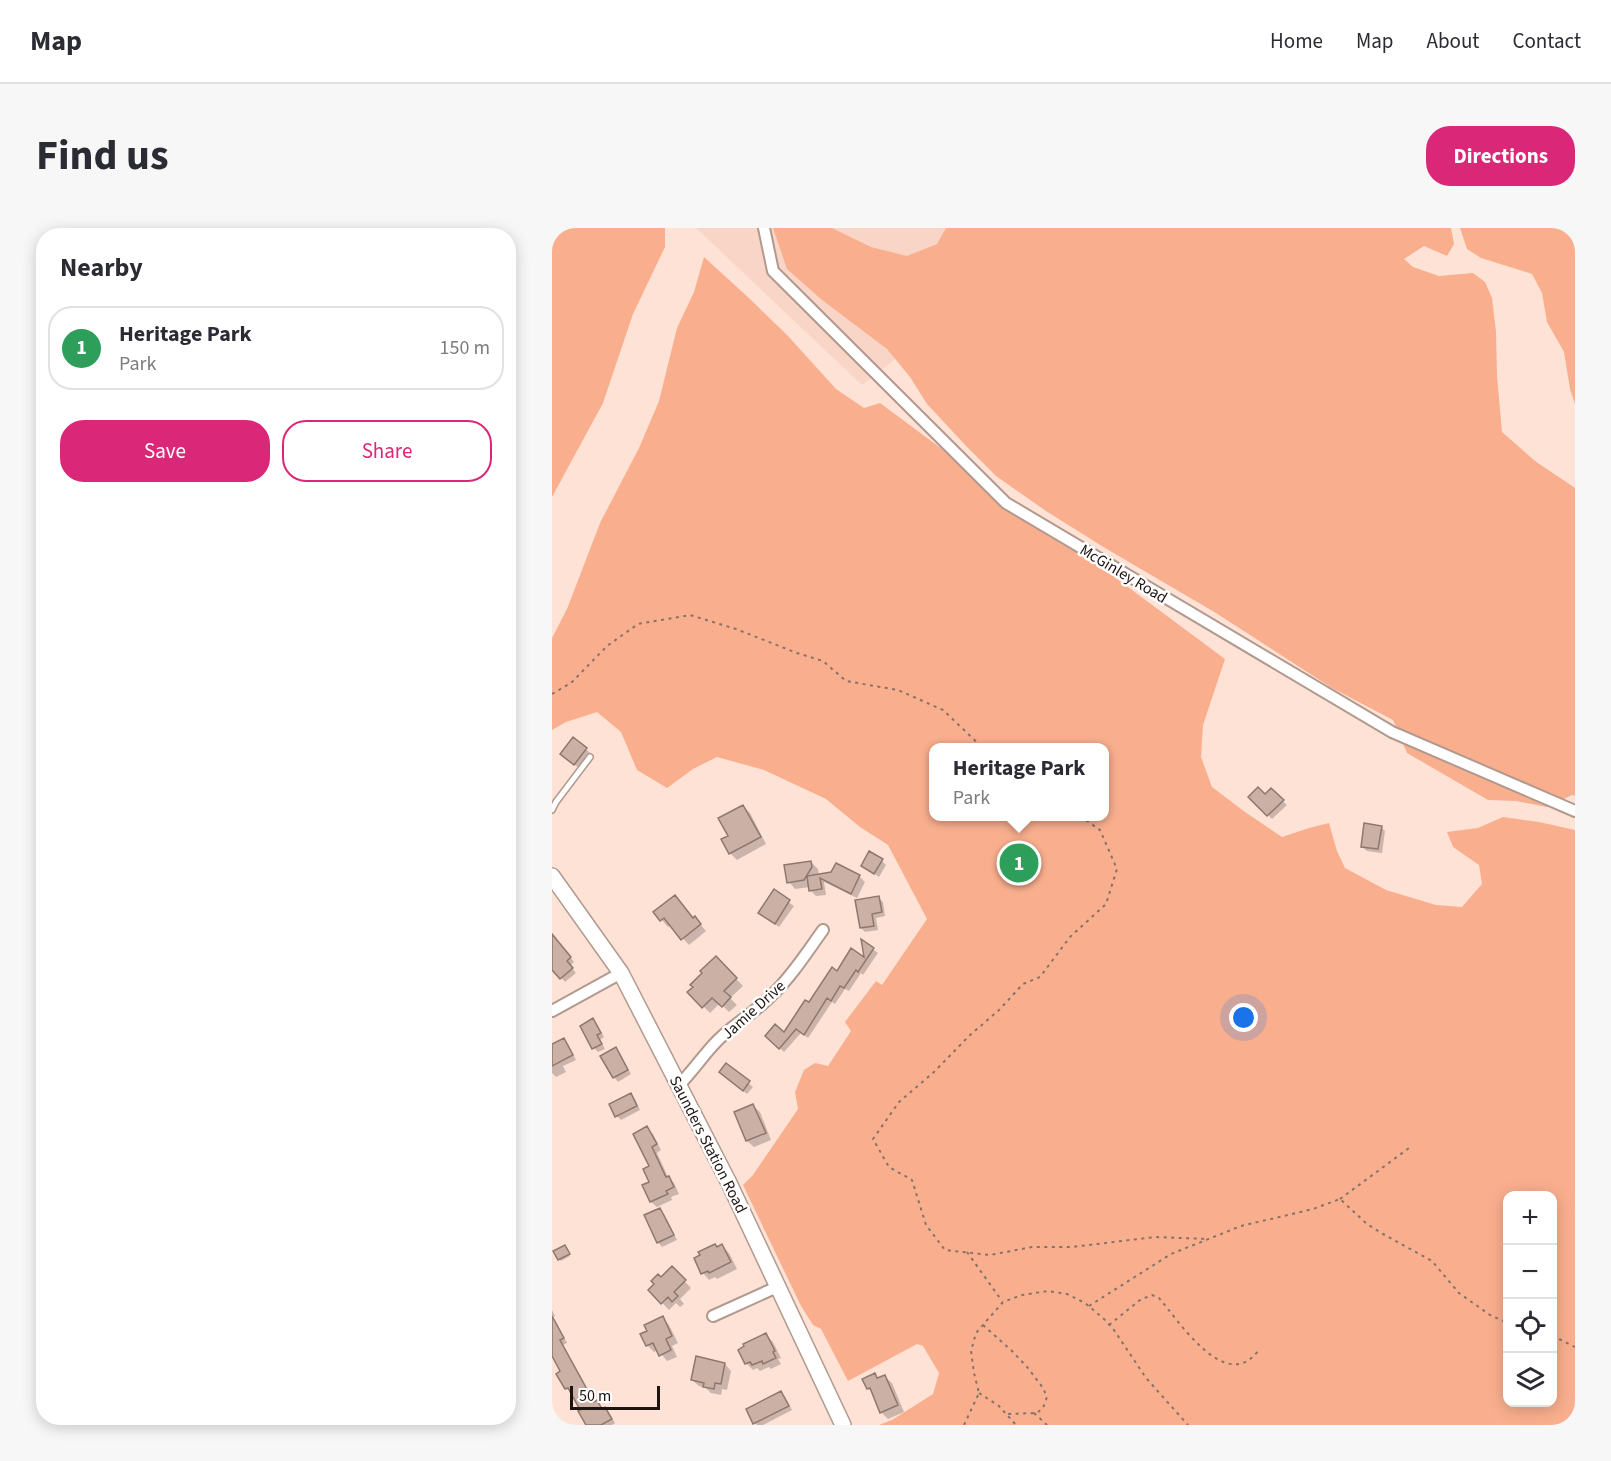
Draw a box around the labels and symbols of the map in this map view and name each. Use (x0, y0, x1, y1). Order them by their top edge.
street label: McGinley Road (1076, 539, 1171, 609)
pin: 1 (1000, 840, 1038, 886)
street label: Jamie Drive (717, 975, 790, 1044)
your location (1229, 1003, 1258, 1032)
street label: Saunders Station Road (664, 1072, 752, 1217)
scale bar (570, 1383, 660, 1410)

